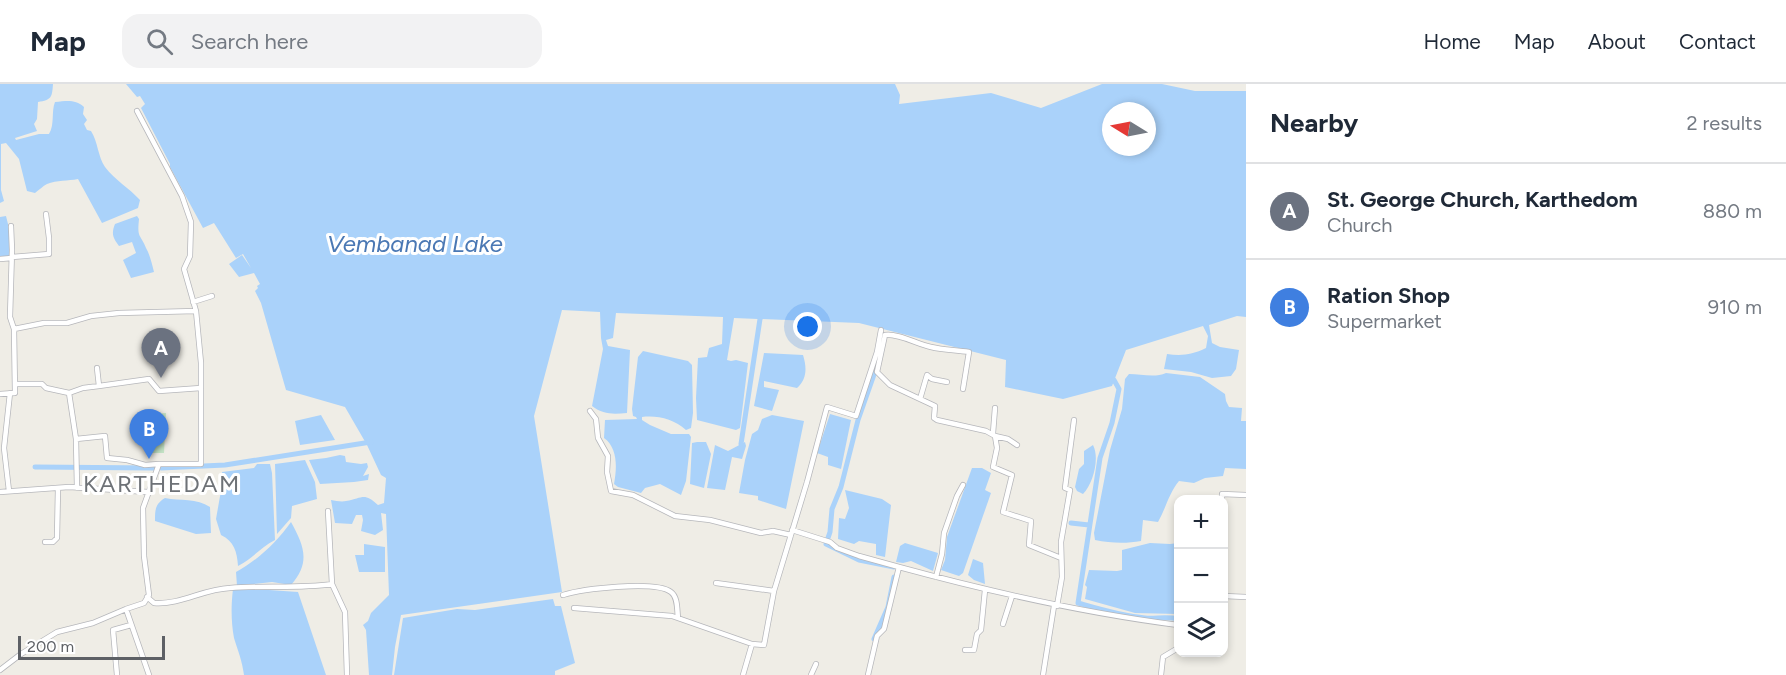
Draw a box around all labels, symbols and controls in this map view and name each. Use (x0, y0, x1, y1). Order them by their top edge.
search box (122, 14, 542, 68)
text: Map (30, 24, 86, 58)
icon: search (143, 25, 176, 58)
text: Search here (191, 28, 308, 55)
text: Home (1424, 29, 1481, 54)
text: Map (1514, 29, 1555, 54)
text: About (1588, 29, 1646, 54)
text: Contact (1679, 29, 1756, 54)
north arrow (1102, 102, 1156, 156)
text: Nearby (1270, 107, 1358, 139)
text: 2 results (1686, 111, 1762, 135)
text: St. George Church, Karthedom (1327, 186, 1638, 213)
text: A (1282, 199, 1297, 223)
text: 880 m (1703, 199, 1762, 223)
text: Church (1327, 213, 1392, 237)
water label: Vembanad Lake (327, 229, 503, 258)
text: Ration Shop (1327, 282, 1450, 309)
text: B (1283, 295, 1296, 319)
text: 910 m (1708, 295, 1762, 319)
text: Supermarket (1327, 309, 1442, 333)
your location (793, 312, 822, 341)
pin: A (142, 328, 180, 378)
pin: B (130, 410, 168, 459)
district label: KARTHEDAM (83, 469, 241, 498)
map controls (1174, 495, 1228, 657)
button: + (1174, 495, 1228, 549)
button: − (1174, 549, 1228, 603)
button: layers (1174, 603, 1228, 657)
scale bar (18, 633, 165, 660)
text: 200 m (27, 637, 74, 656)

